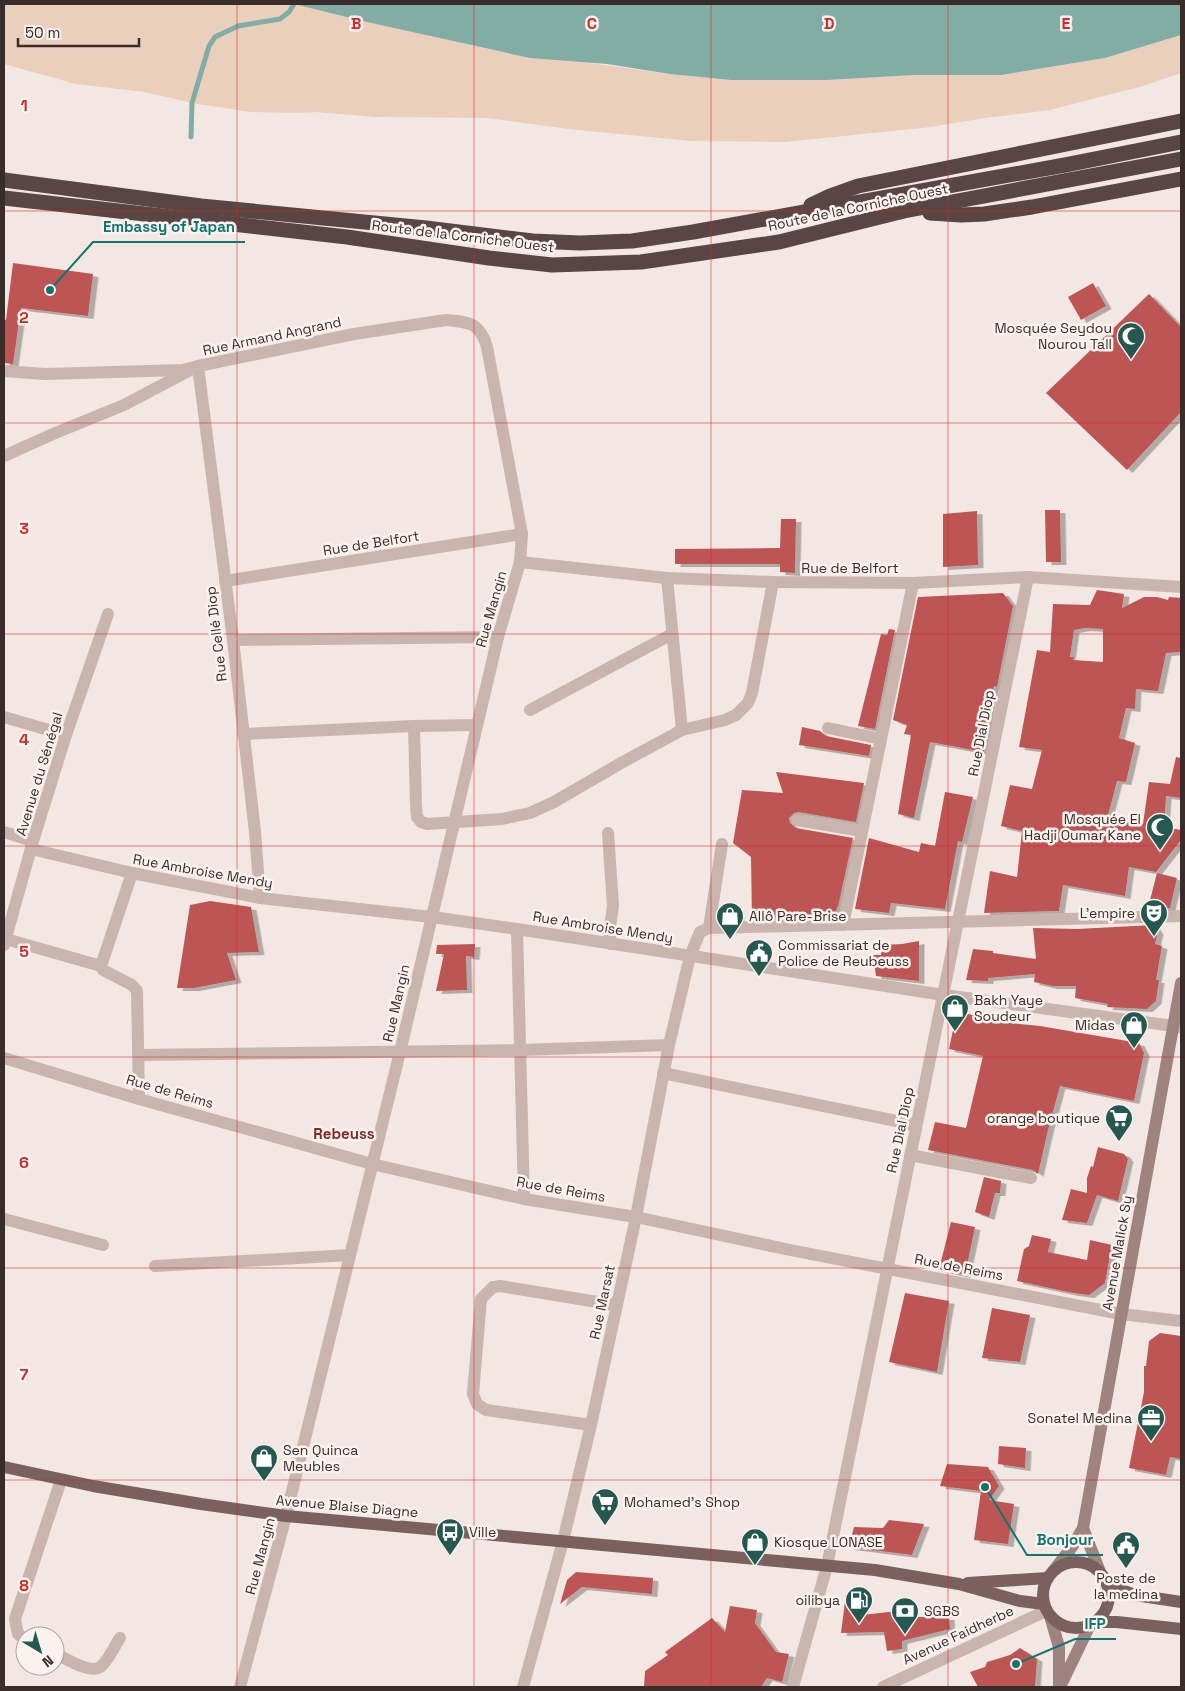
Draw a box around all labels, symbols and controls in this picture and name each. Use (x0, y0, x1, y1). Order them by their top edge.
text: B (351, 13, 361, 34)
text: C (587, 13, 597, 34)
text: D (824, 13, 834, 34)
text: E (1062, 13, 1071, 34)
scale bar (18, 15, 139, 47)
text: 50 m (25, 23, 60, 42)
text: 1 (20, 95, 28, 116)
street label: Route de la Corniche Ouest (766, 179, 950, 235)
callout: Embassy of Japan (93, 212, 245, 242)
street label: Route de la Corniche Ouest (371, 216, 555, 256)
text: Embassy of Japan (103, 217, 235, 236)
text: 2 (19, 307, 29, 328)
street label: Rue Armand Angrand (201, 312, 343, 360)
place label: Mosquée Seydou Nourou Tall (994, 319, 1112, 353)
mosque icon: Mosquée Seydou Nourou Tall (1116, 321, 1146, 360)
text: 3 (19, 518, 29, 539)
street label: Rue de Belfort (321, 526, 421, 560)
street label: Rue de Belfort (801, 559, 899, 577)
street label: Rue Mangin (471, 569, 511, 649)
street label: Rue Cellé Diop (201, 585, 231, 683)
street label: Rue Dial Diop (964, 688, 998, 778)
street label: Avenue du Sénégal (12, 710, 66, 838)
text: 4 (19, 729, 29, 750)
place label: Mosquée El Hadji Oumar Kane (1024, 810, 1141, 844)
mosque icon: Mosquée El Hadji Oumar Kane (1145, 812, 1175, 851)
street label: Rue Ambroise Mendy (132, 850, 274, 892)
theatre icon: L'empire (1139, 898, 1169, 937)
shop icon: Allô Pare-Brise (715, 901, 745, 940)
place label: L'empire (1080, 904, 1135, 922)
street label: Rue Ambroise Mendy (532, 907, 674, 947)
place label: Allô Pare-Brise (749, 907, 847, 925)
place label: Commissariat de Police de Reubeuss (778, 936, 909, 970)
public building icon: Commissariat de Police de Reubeuss (744, 938, 774, 977)
text: 5 (19, 941, 29, 962)
street label: Rue Mangin (378, 962, 414, 1044)
place label: Bakh Yaye Soudeur (974, 991, 1043, 1025)
shop icon: Bakh Yaye Soudeur (940, 993, 970, 1032)
shop icon: Midas (1119, 1010, 1149, 1049)
place label: Midas (1075, 1016, 1115, 1034)
street label: Rue de Reims (124, 1070, 216, 1112)
street label: Rue Dial Diop (882, 1085, 918, 1175)
supermarket icon: orange boutique (1104, 1103, 1134, 1142)
place label: orange boutique (987, 1109, 1100, 1127)
district label: Rebeuss (313, 1124, 375, 1143)
text: 6 (19, 1152, 29, 1173)
street label: Rue de Reims (515, 1172, 607, 1206)
street label: Avenue Malick Sy (1098, 1194, 1136, 1312)
street label: Rue de Reims (913, 1250, 1005, 1284)
street label: Rue Marsat (585, 1263, 619, 1341)
text: 7 (20, 1364, 29, 1385)
office icon: Sonatel Medina (1136, 1403, 1166, 1442)
place label: Sonatel Medina (1028, 1409, 1132, 1427)
place label: Sen Quinca Meubles (283, 1441, 358, 1475)
shop icon: Sen Quinca Meubles (249, 1443, 279, 1482)
supermarket icon: Mohamed's Shop (590, 1487, 620, 1526)
street label: Avenue Blaise Diagne (275, 1491, 419, 1521)
place label: Mohamed's Shop (624, 1493, 740, 1511)
street label: Rue Mangin (241, 1516, 279, 1596)
bus stop icon: Ville (435, 1517, 465, 1556)
place label: Ville (469, 1523, 496, 1541)
callout: Bonjour (1027, 1525, 1103, 1555)
shop icon: Kiosque LONASE (740, 1527, 770, 1566)
text: Bonjour (1037, 1530, 1093, 1549)
public building icon: Poste de la medina (1111, 1530, 1141, 1569)
place label: Kiosque LONASE (774, 1533, 883, 1551)
place label: Poste de la medina (1094, 1569, 1158, 1603)
text: 8 (19, 1575, 29, 1596)
fuel station icon: oilibya (844, 1585, 874, 1624)
place label: oilibya (795, 1591, 840, 1609)
bank icon: SGBS (890, 1596, 920, 1635)
street label: Avenue Faidherbe (900, 1601, 1016, 1669)
place label: SGBS (924, 1602, 960, 1620)
callout: IFP (1075, 1609, 1116, 1639)
text: IFP (1084, 1614, 1106, 1633)
north arrow (15, 1626, 65, 1676)
text: N (39, 1651, 57, 1671)

